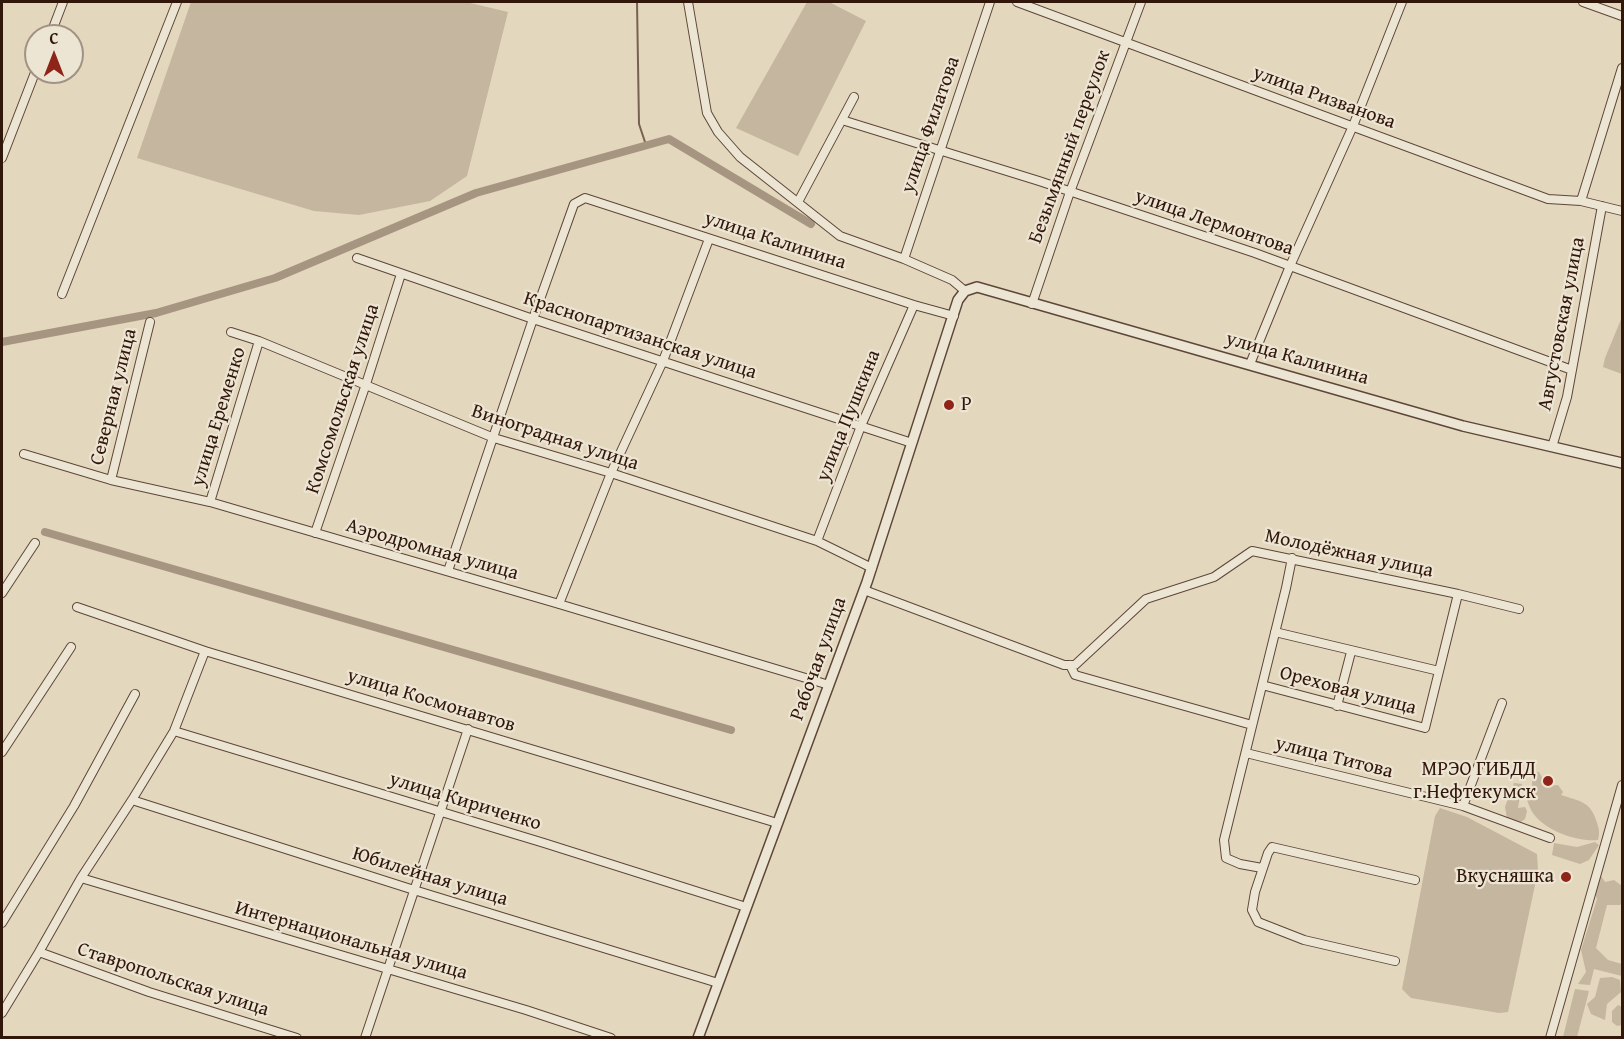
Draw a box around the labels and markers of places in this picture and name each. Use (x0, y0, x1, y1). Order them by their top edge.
place label: Р (961, 393, 972, 417)
marker: Р (942, 398, 956, 412)
place label: МРЭО ГИБДД г.Нефтекумск (1413, 758, 1536, 805)
marker: МРЭО ГИБДД г.Нефтекумск (1541, 774, 1555, 788)
place label: Вкусняшка (1456, 865, 1554, 889)
marker: Вкусняшка (1559, 870, 1573, 884)

